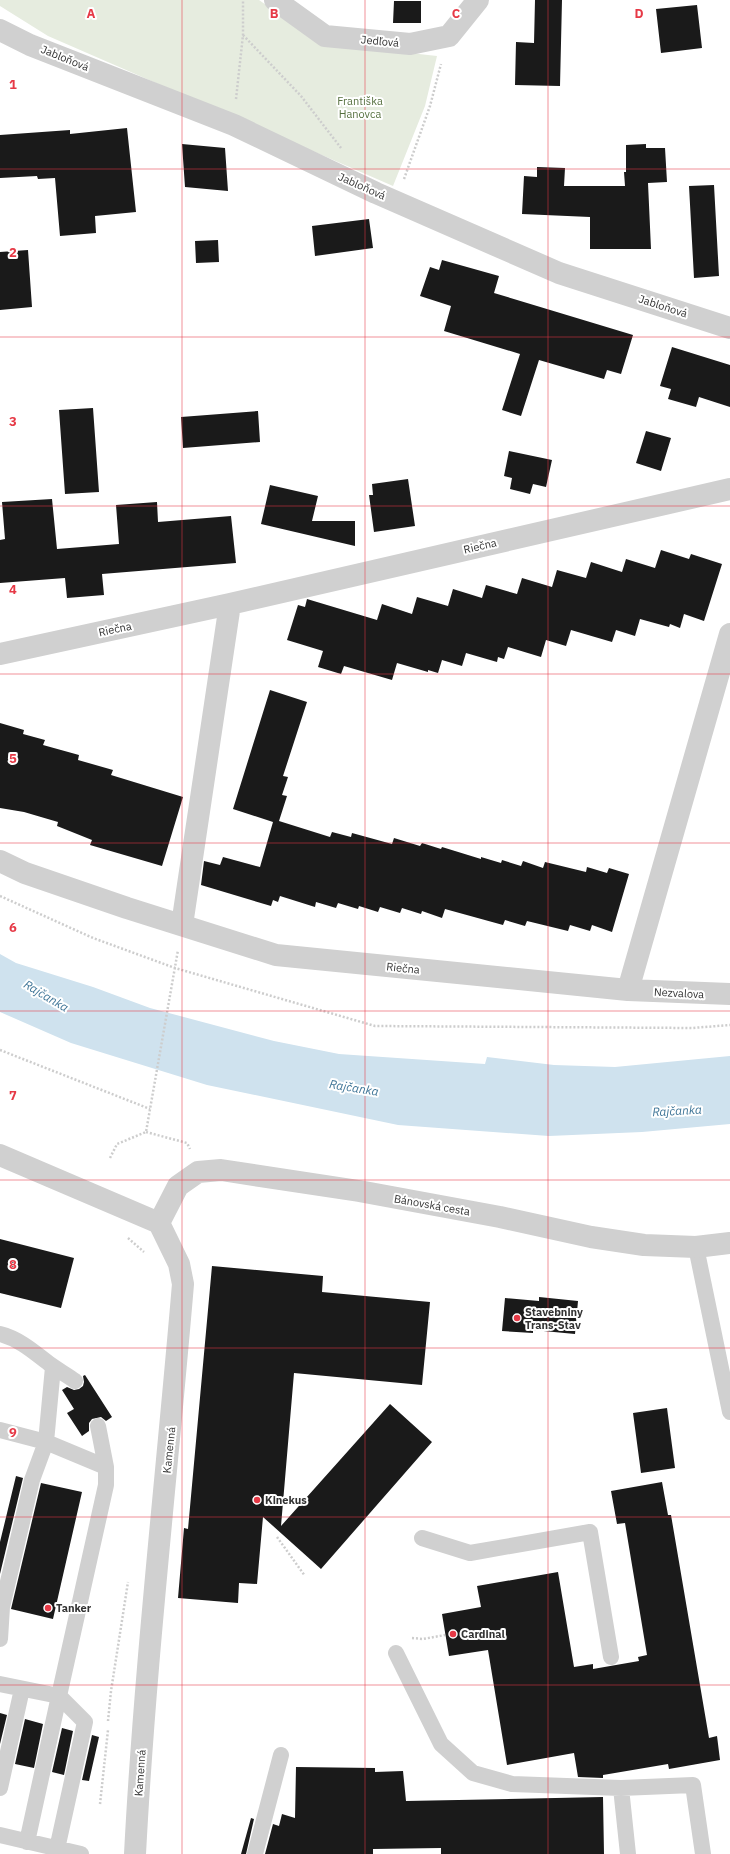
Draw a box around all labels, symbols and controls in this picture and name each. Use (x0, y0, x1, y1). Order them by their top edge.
text: A (87, 5, 96, 22)
text: B (270, 5, 279, 22)
text: C (452, 5, 461, 22)
text: D (634, 5, 644, 22)
street label: Jedľová (360, 32, 400, 50)
street label: Jabloňová (39, 42, 91, 74)
text: 1 (9, 76, 17, 93)
park label: Františka Hanovca (337, 94, 383, 121)
street label: Jabloňová (336, 169, 388, 203)
text: 2 (9, 244, 17, 261)
street label: Jabloňová (637, 292, 689, 321)
text: 3 (9, 413, 17, 430)
street label: Riečna (462, 535, 498, 557)
text: 4 (9, 581, 17, 598)
street label: Riečna (97, 619, 133, 639)
text: 5 (9, 750, 17, 767)
text: 6 (9, 919, 17, 936)
street label: Riečna (386, 959, 421, 977)
water label: Rajčanka (21, 976, 71, 1015)
street label: Nezvalova (654, 985, 705, 1001)
water label: Rajčanka (328, 1076, 380, 1099)
text: 7 (9, 1087, 17, 1104)
water label: Rajčanka (652, 1102, 702, 1119)
street label: Bánovská cesta (393, 1191, 471, 1219)
text: 8 (9, 1256, 17, 1273)
place label: Stavebniny Trans-Stav (525, 1305, 583, 1332)
marker: Stavebniny Trans-Stav (512, 1313, 522, 1323)
text: 9 (9, 1424, 17, 1441)
street label: Kamenná (160, 1426, 178, 1474)
place label: Kinekus (265, 1493, 307, 1507)
marker: Kinekus (252, 1495, 262, 1505)
place label: Tanker (56, 1601, 92, 1615)
marker: Tanker (43, 1603, 53, 1613)
place label: Cardinal (461, 1627, 505, 1641)
marker: Cardinal (448, 1629, 458, 1639)
street label: Kamenná (131, 1749, 149, 1797)

